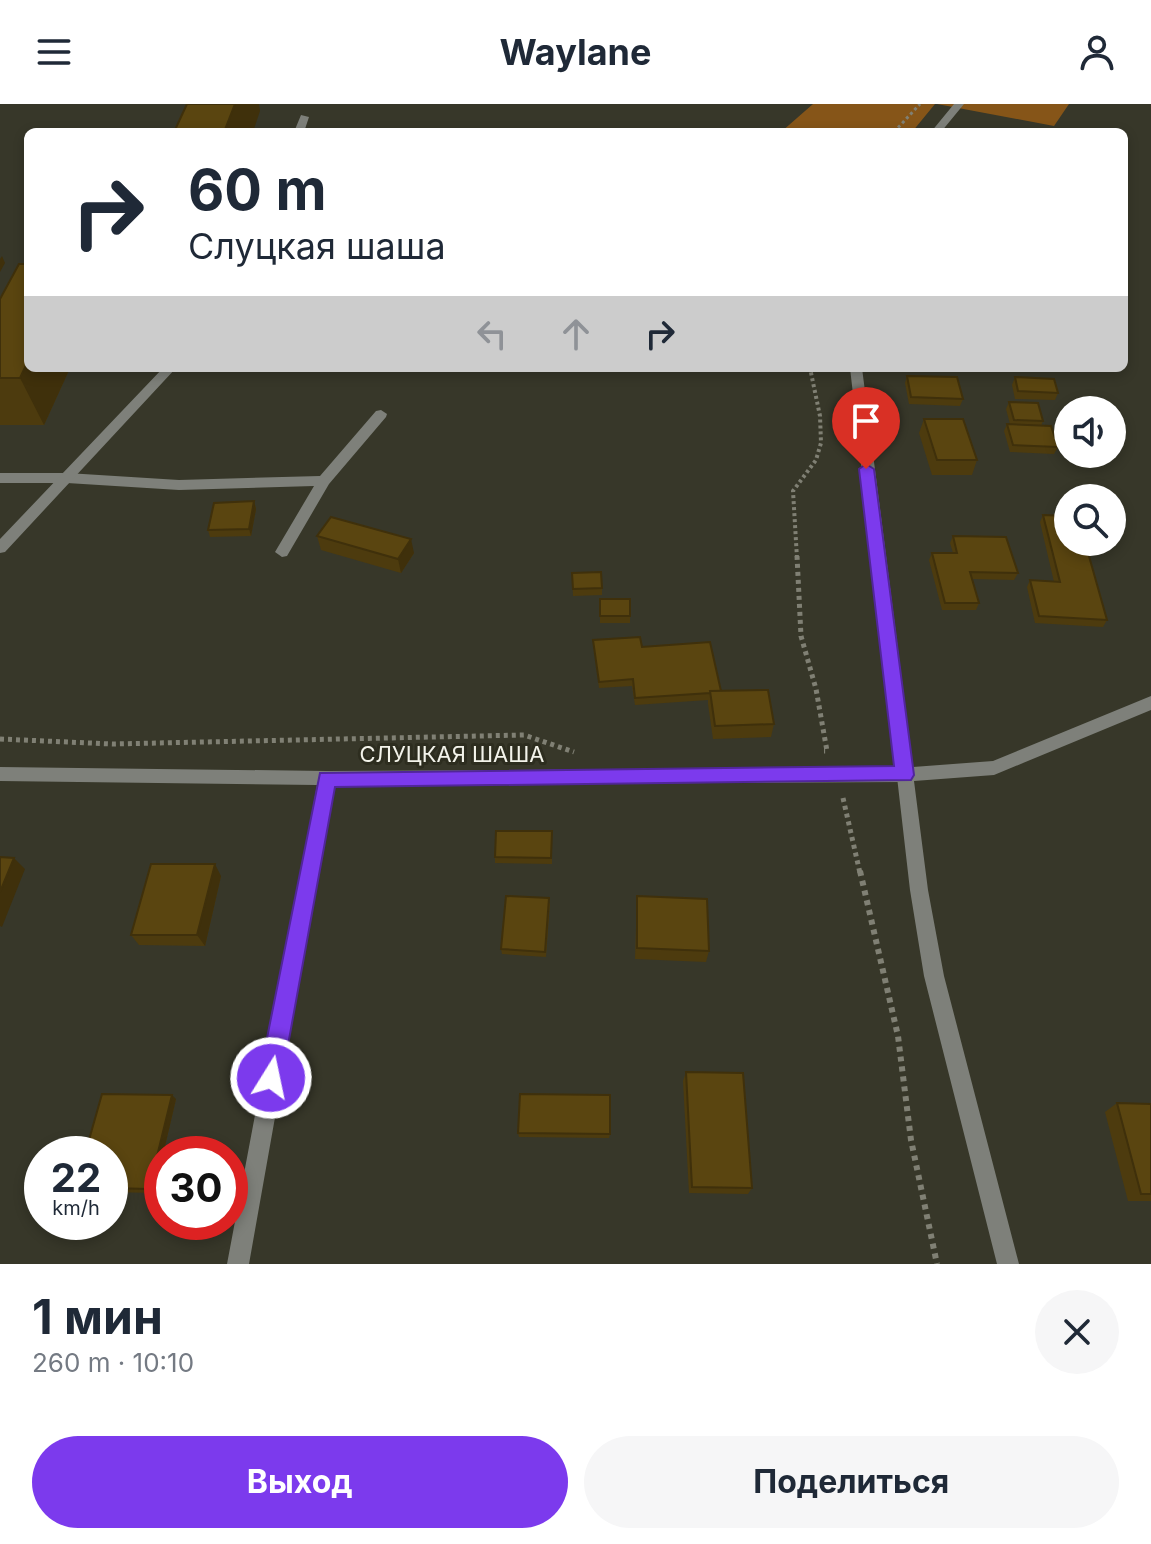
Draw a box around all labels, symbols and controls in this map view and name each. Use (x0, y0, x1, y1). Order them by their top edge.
icon: menu (32, 30, 76, 74)
text: Waylane (500, 30, 651, 74)
icon: person (1075, 30, 1119, 74)
text: 60 m (188, 156, 327, 224)
icon: right (56, 160, 160, 264)
text: Слуцкая шаша (188, 224, 446, 268)
icon: left (470, 312, 514, 356)
icon: ahead (554, 312, 598, 356)
icon: right (638, 312, 682, 356)
pin (832, 387, 900, 469)
map controls (1054, 396, 1126, 556)
button: sound (1054, 396, 1126, 468)
icon: arrive (844, 399, 888, 443)
button: search (1054, 484, 1126, 556)
street label: СЛУЦКАЯ ШАША (359, 741, 545, 767)
position arrow (229, 1036, 313, 1120)
speed limit sign: 30 (144, 1136, 248, 1240)
text: 22 (51, 1153, 101, 1202)
text: km/h (52, 1196, 100, 1220)
text: 1 мин (32, 1287, 163, 1346)
button: close (1035, 1290, 1119, 1374)
text: 260 m · 10:10 (32, 1347, 194, 1378)
button: Выход (32, 1436, 568, 1528)
button: Поделиться (584, 1436, 1119, 1528)

